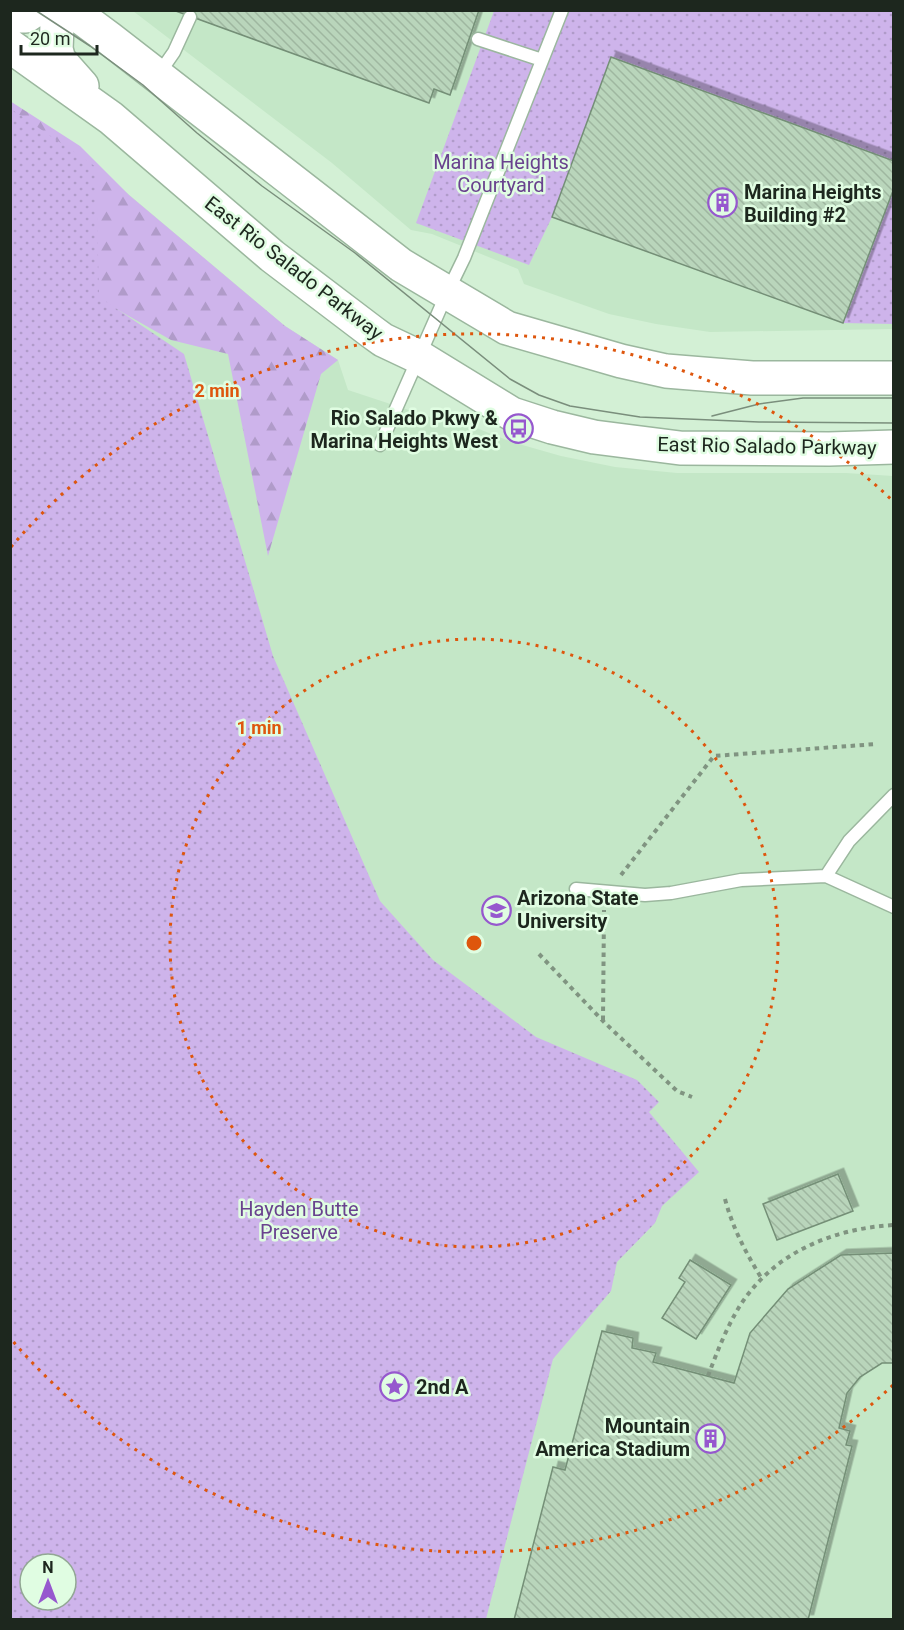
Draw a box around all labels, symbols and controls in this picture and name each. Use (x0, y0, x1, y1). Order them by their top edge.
scale bar (21, 18, 98, 56)
text: 20 m (30, 28, 70, 49)
park label: Marina Heights Courtyard (433, 150, 569, 197)
place label: Marina Heights Building #2 (744, 180, 882, 227)
building icon: Marina Heights Building #2 (707, 187, 739, 219)
street label: East Rio Salado Parkway (200, 191, 388, 345)
text: 2 min (194, 380, 240, 401)
place label: Rio Salado Pkwy & Marina Heights West (310, 406, 498, 453)
bus stop icon: Rio Salado Pkwy & Marina Heights West (503, 413, 535, 445)
street label: East Rio Salado Parkway (657, 432, 877, 460)
text: 1 min (236, 717, 282, 738)
place label: Arizona State University (517, 886, 639, 933)
school or university icon: Arizona State University (480, 894, 512, 926)
centre of rings (464, 933, 484, 953)
park label: Hayden Butte Preserve (239, 1197, 359, 1244)
place icon: 2nd A (379, 1371, 411, 1403)
place label: 2nd A (416, 1375, 469, 1399)
place label: Mountain America Stadium (535, 1414, 690, 1461)
building icon: Mountain America Stadium (695, 1422, 727, 1454)
north arrow (18, 1552, 78, 1612)
text: N (42, 1558, 54, 1577)

